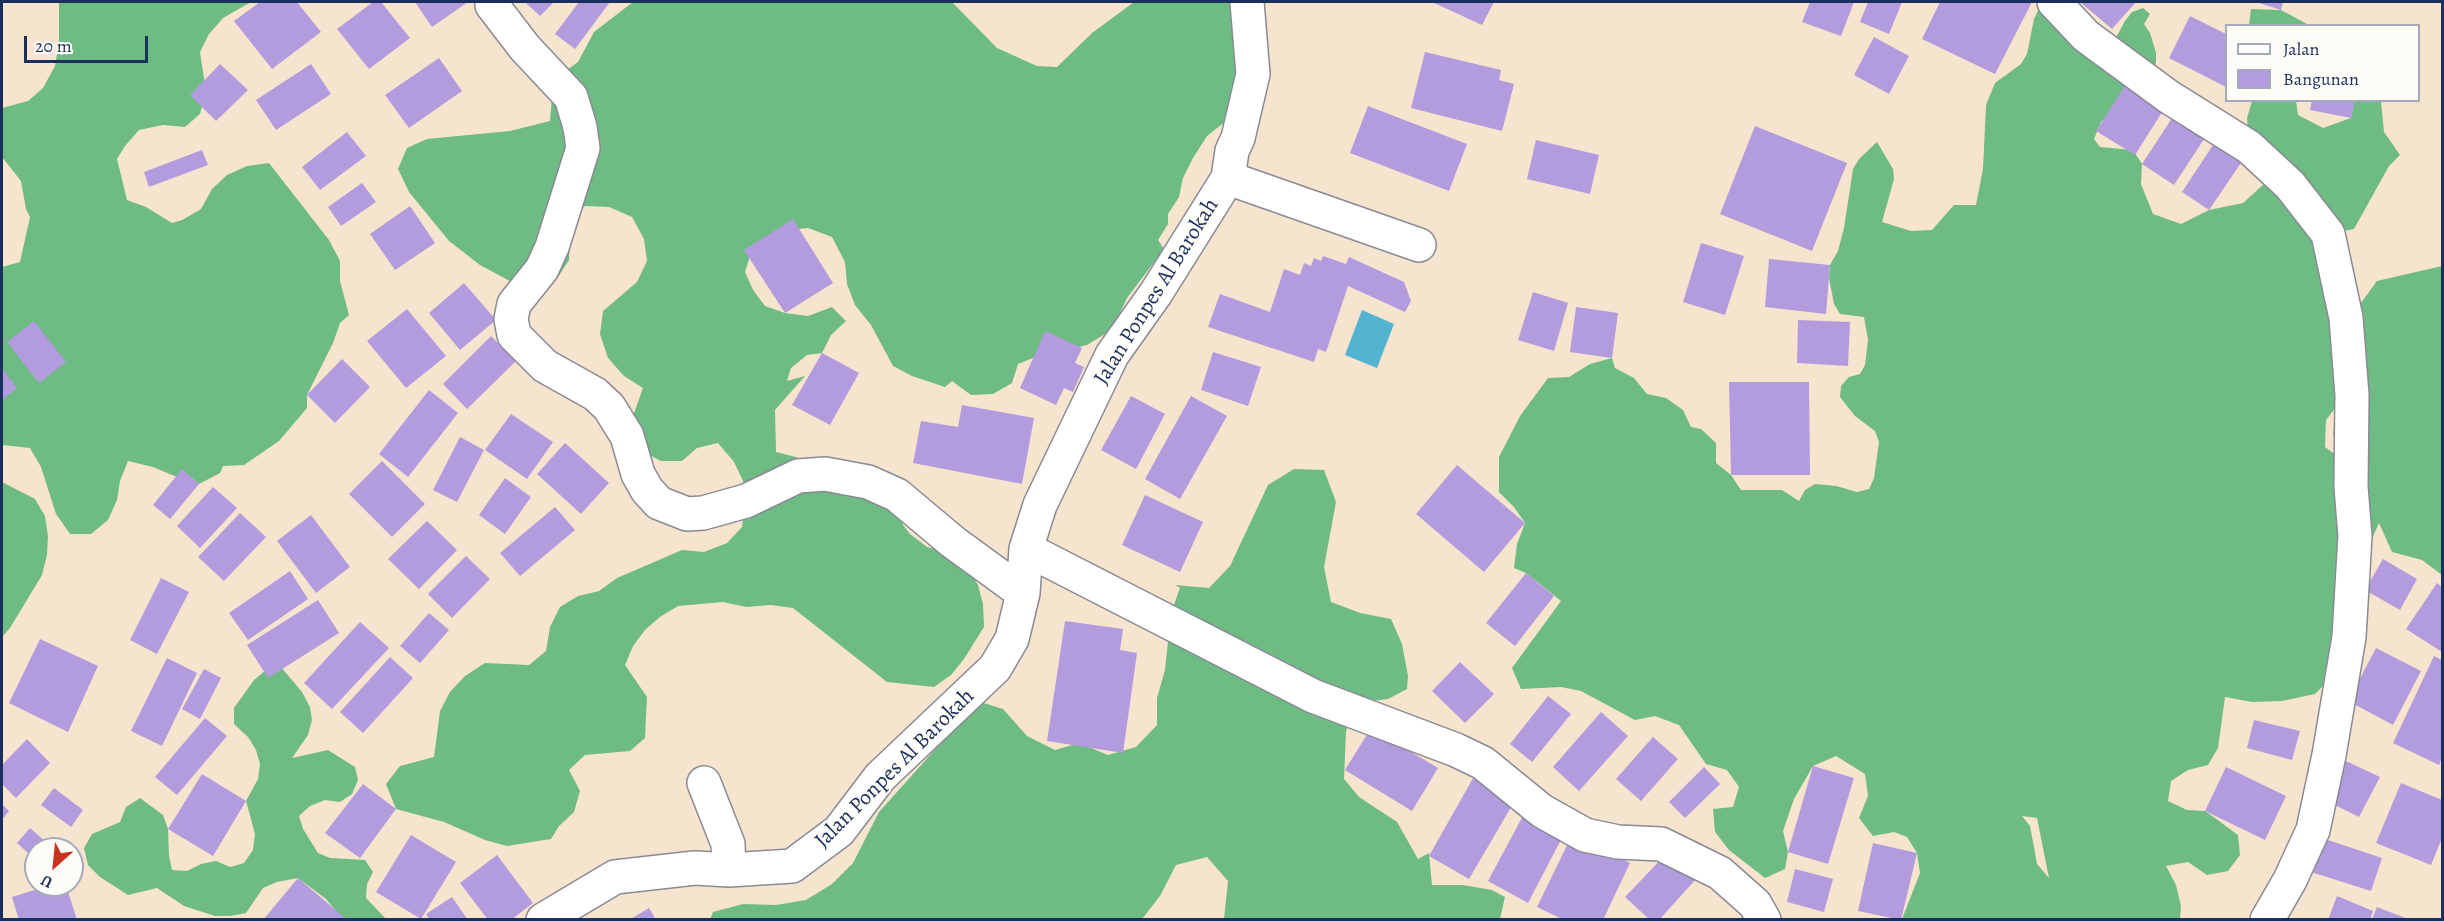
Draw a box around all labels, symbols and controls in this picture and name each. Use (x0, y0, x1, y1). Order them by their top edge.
scale bar (27, 24, 152, 62)
legend (2225, 24, 2420, 102)
text: 20 m (35, 34, 72, 58)
text: Jalan (2283, 37, 2319, 61)
text: Bangunan (2283, 67, 2359, 91)
street label: Jalan Ponpes Al Barokah (1089, 194, 1225, 390)
street label: Jalan Ponpes Al Barokah (810, 684, 980, 854)
north arrow (24, 837, 84, 897)
text: U (37, 869, 56, 893)

